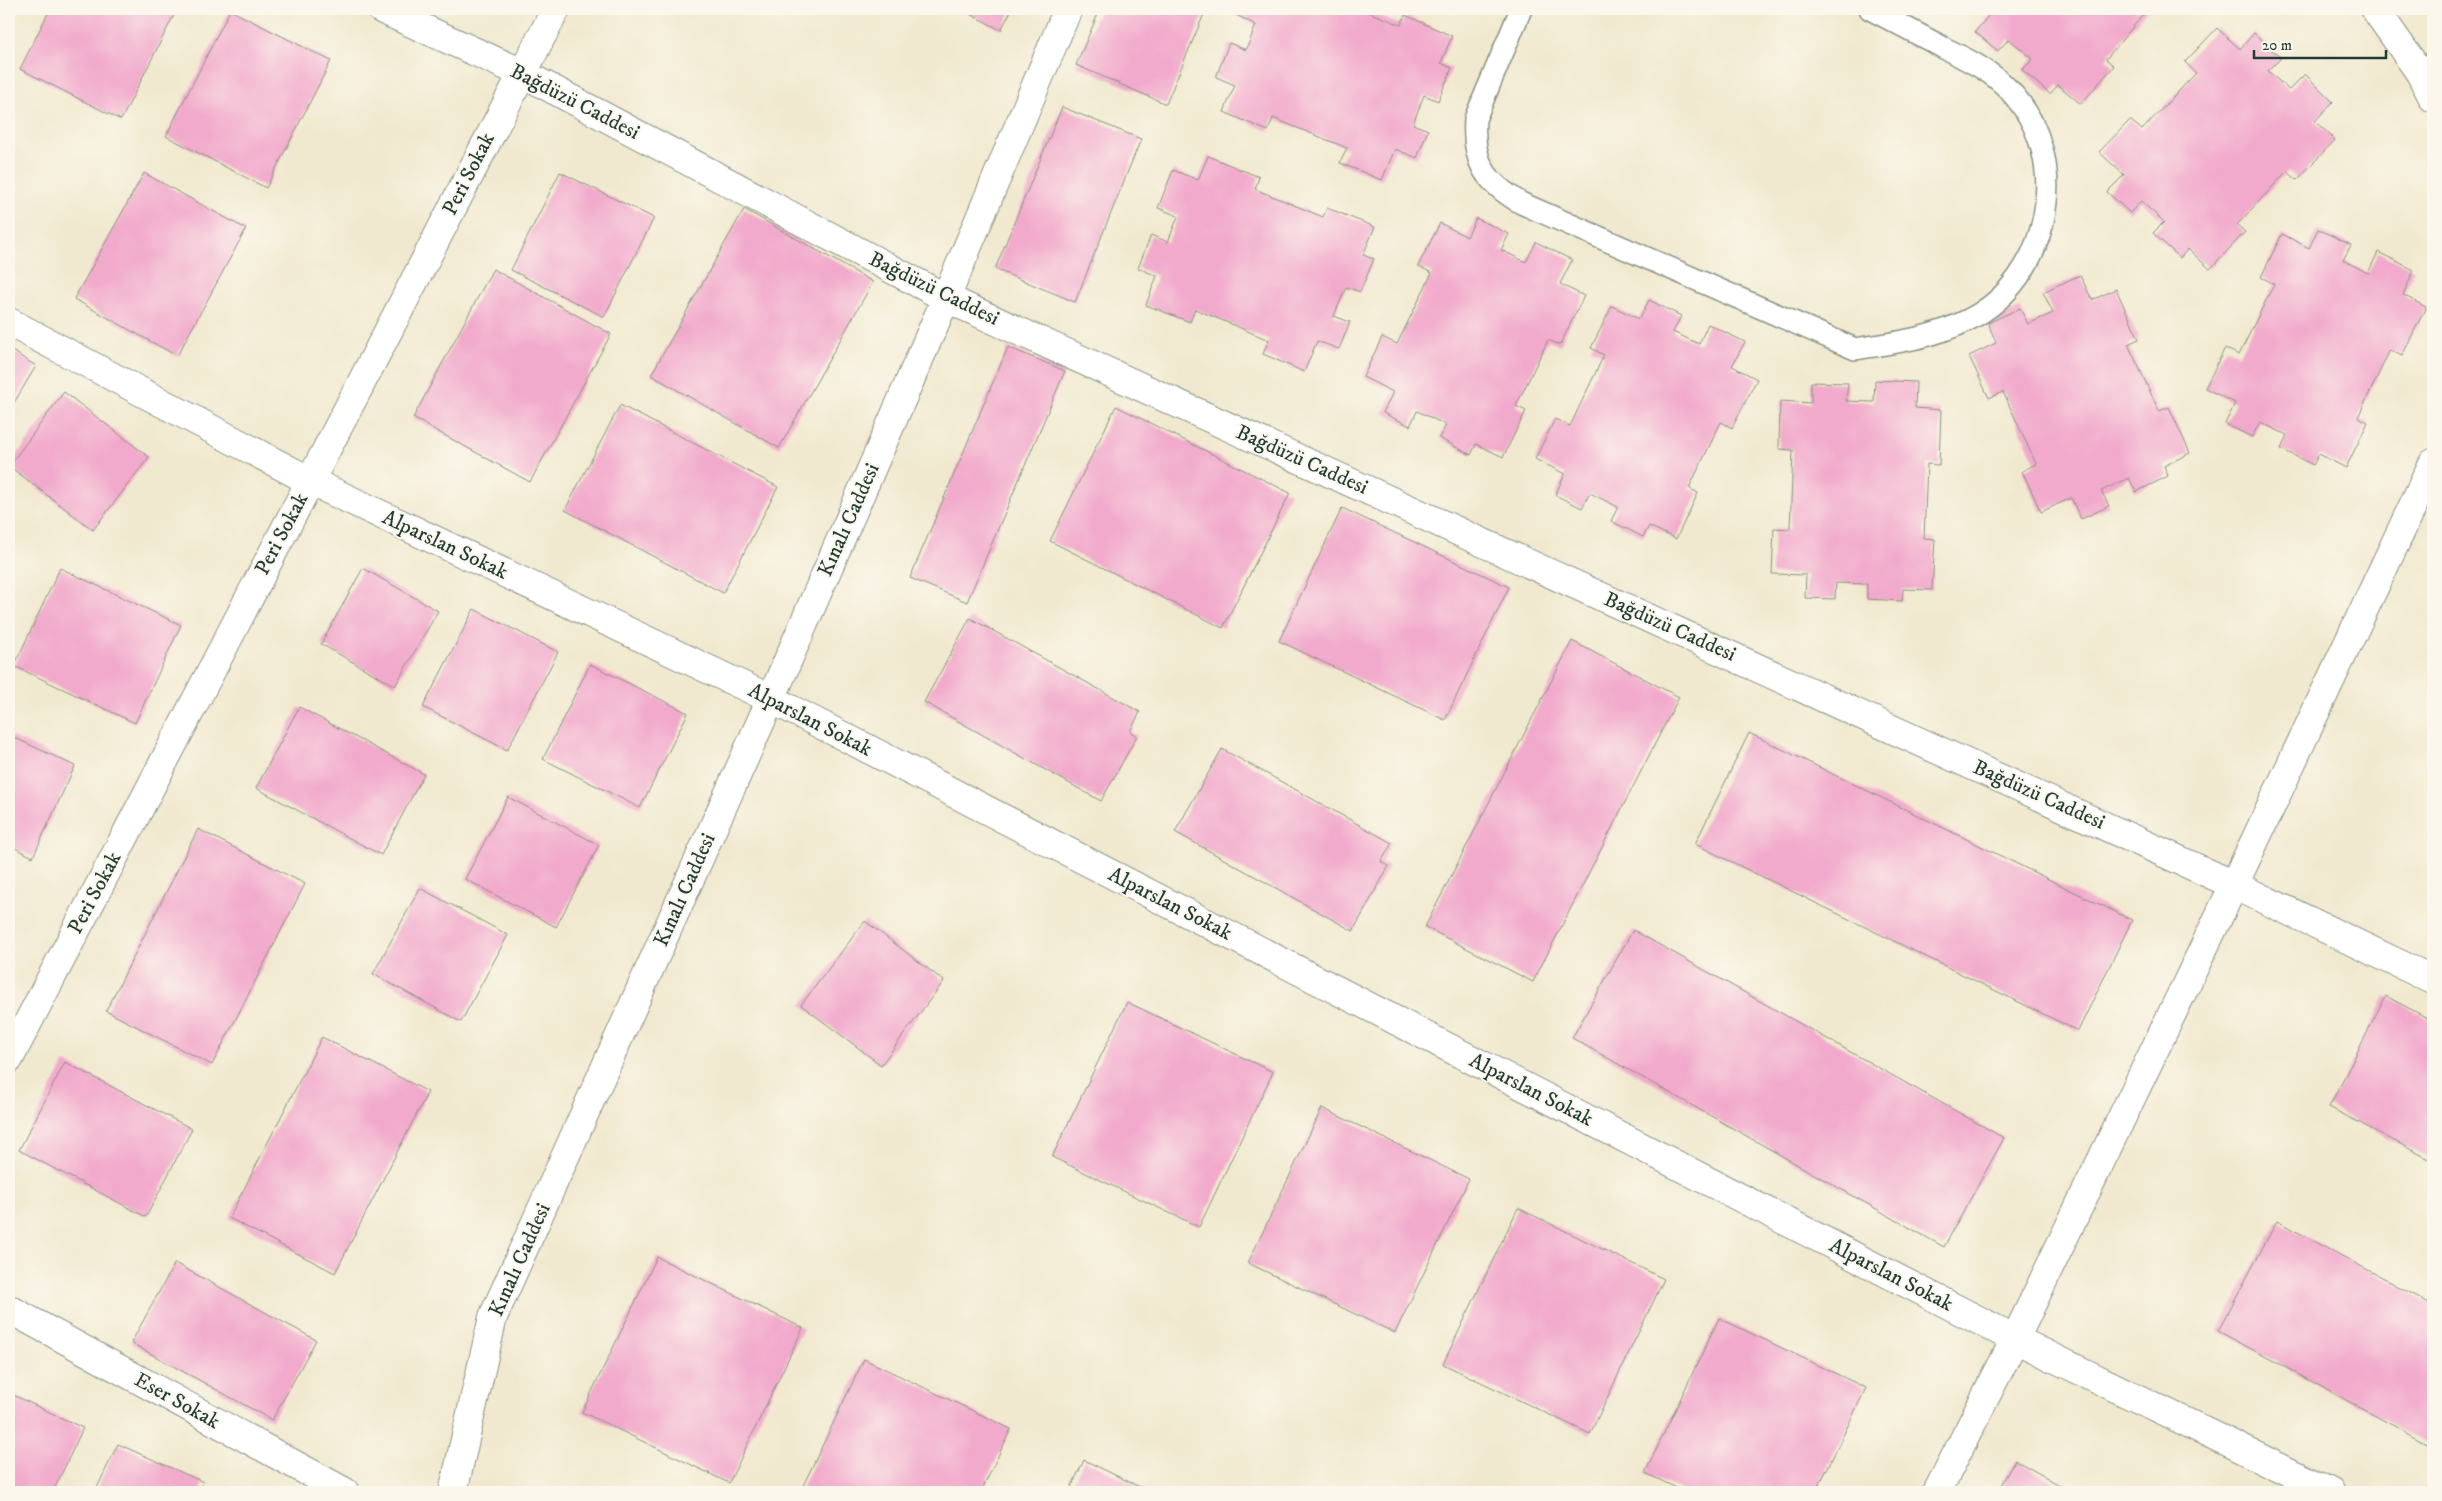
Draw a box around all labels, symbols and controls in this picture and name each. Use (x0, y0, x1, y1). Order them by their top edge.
scale bar (2254, 28, 2387, 60)
text: 20 m (2262, 36, 2292, 55)
street label: Bağdüzü Caddesi (506, 58, 644, 146)
street label: Peri Sokak (437, 128, 501, 220)
street label: Bağdüzü Caddesi (865, 246, 1003, 332)
street label: Bağdüzü Caddesi (1232, 419, 1372, 501)
street label: Kınalı Caddesi (812, 459, 886, 581)
street label: Peri Sokak (250, 488, 315, 579)
street label: Alparslan Sokak (378, 505, 512, 586)
street label: Bağdüzü Caddesi (1600, 586, 1740, 668)
street label: Alparslan Sokak (744, 678, 877, 763)
street label: Bağdüzü Caddesi (1969, 754, 2109, 836)
street label: Kınalı Caddesi (648, 829, 722, 951)
street label: Peri Sokak (63, 847, 128, 938)
street label: Alparslan Sokak (1104, 862, 1237, 947)
street label: Alparslan Sokak (1465, 1048, 1598, 1133)
street label: Kınalı Caddesi (483, 1199, 557, 1321)
street label: Alparslan Sokak (1825, 1233, 1958, 1318)
street label: Eser Sokak (130, 1367, 225, 1435)

